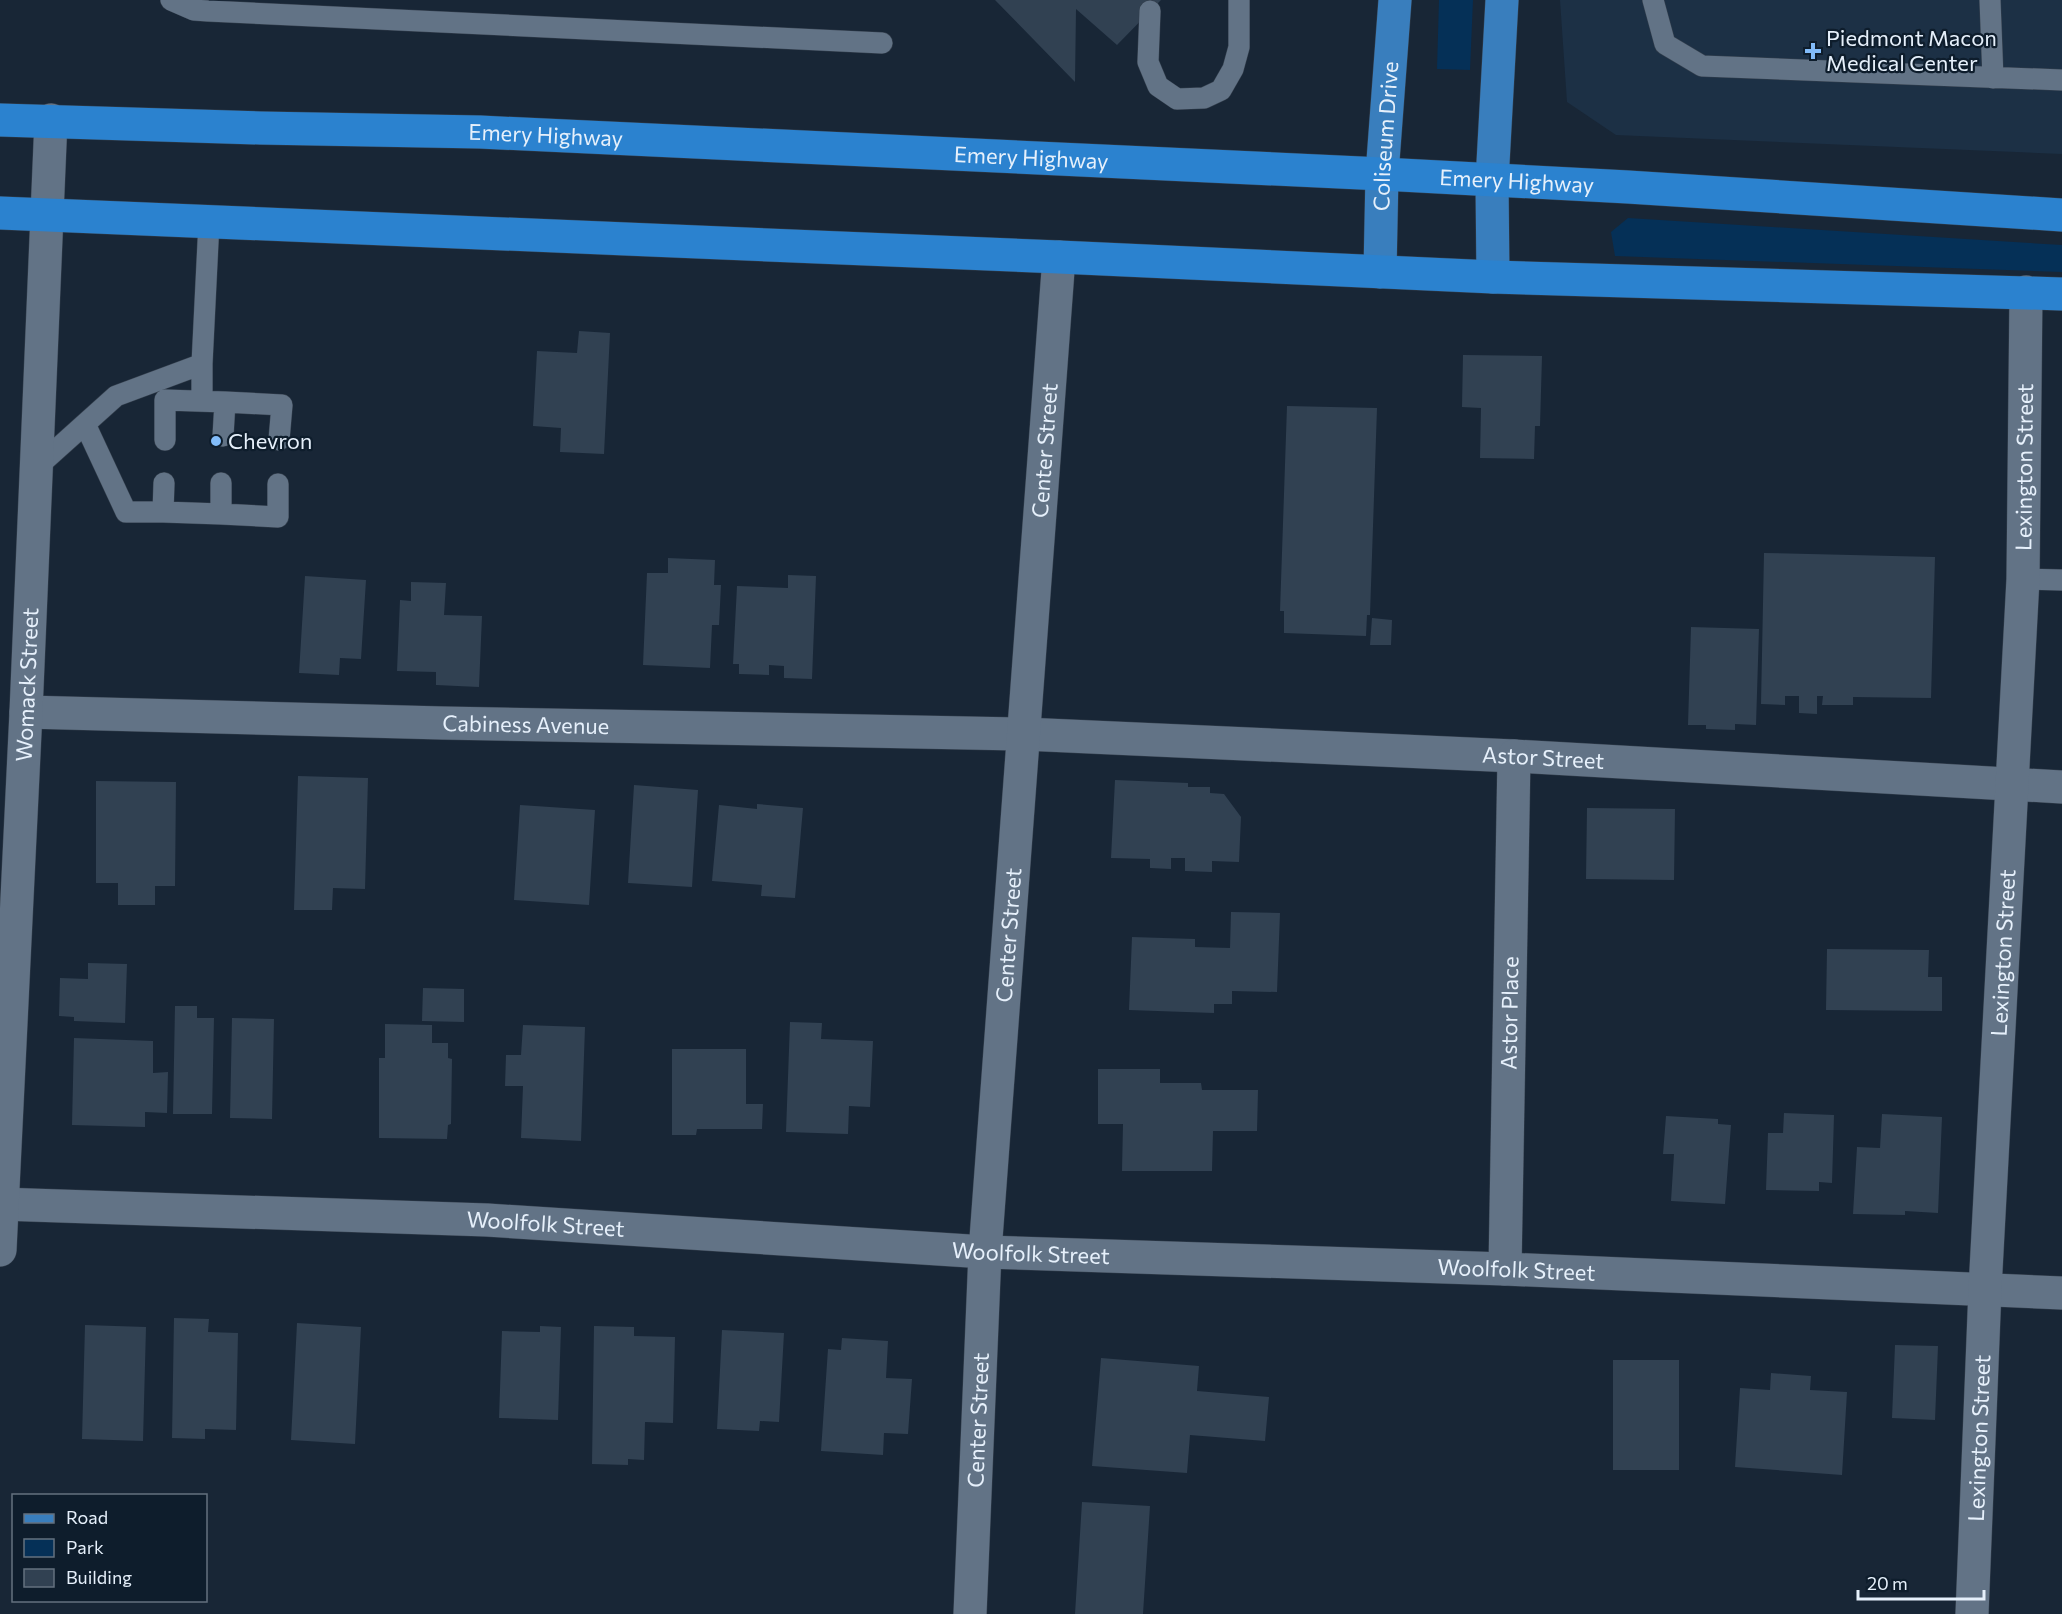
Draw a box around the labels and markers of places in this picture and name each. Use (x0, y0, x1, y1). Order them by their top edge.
place label: Piedmont Macon Medical Center (1826, 24, 1997, 76)
marker: Piedmont Macon Medical Center (1804, 42, 1822, 60)
place label: Chevron (228, 427, 312, 454)
marker: Chevron (209, 434, 223, 448)

